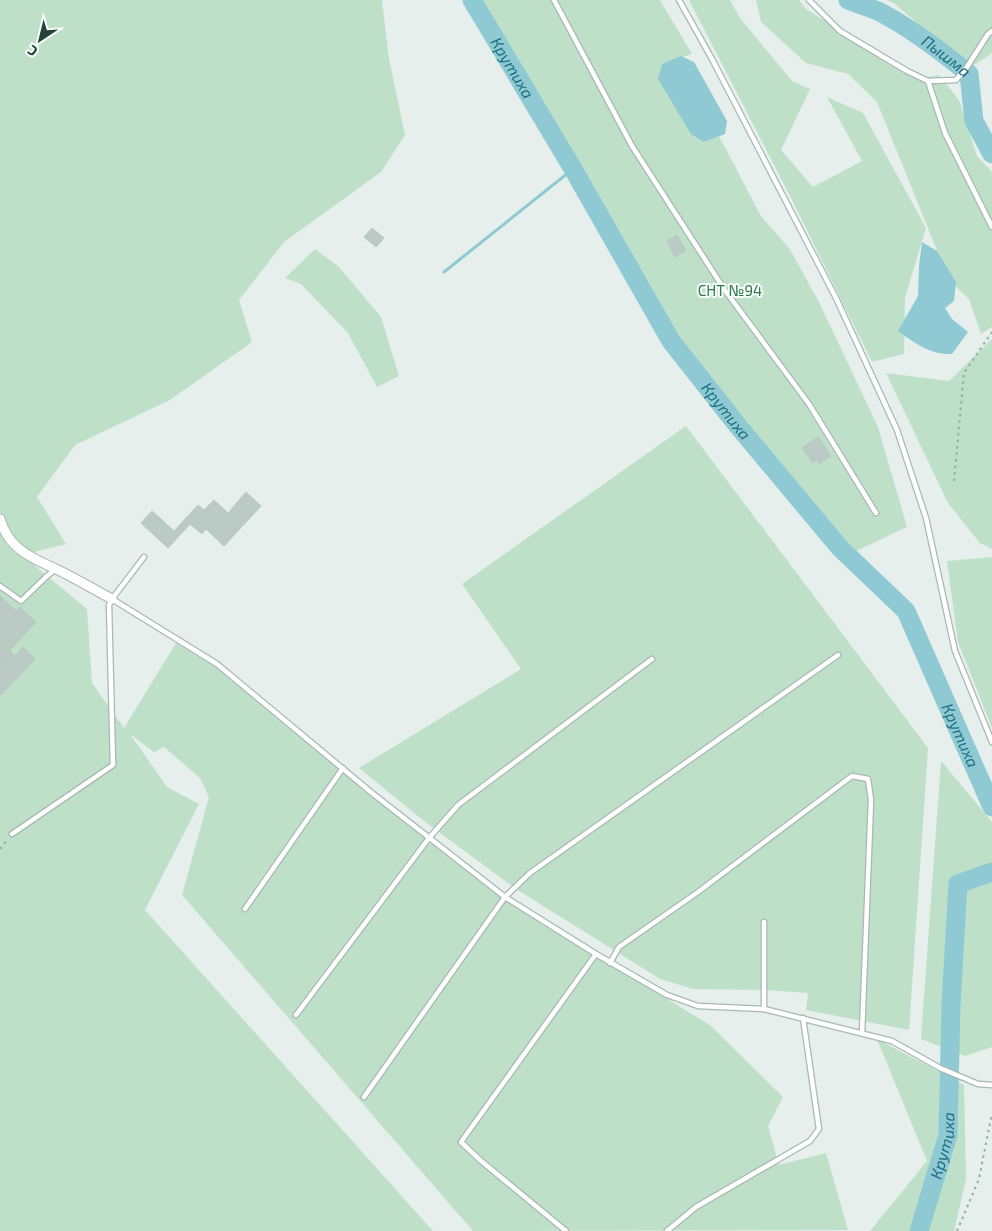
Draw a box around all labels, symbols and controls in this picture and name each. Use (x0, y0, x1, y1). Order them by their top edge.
north arrow (15, 15, 65, 65)
water label: Пышма (918, 31, 975, 81)
water label: Крутиха (487, 33, 539, 102)
text: С (24, 42, 41, 60)
park label: СНТ №94 (698, 281, 762, 299)
water label: Крутиха (698, 378, 755, 443)
water label: Крутиха (939, 700, 983, 770)
water label: Крутиха (925, 1112, 958, 1181)

